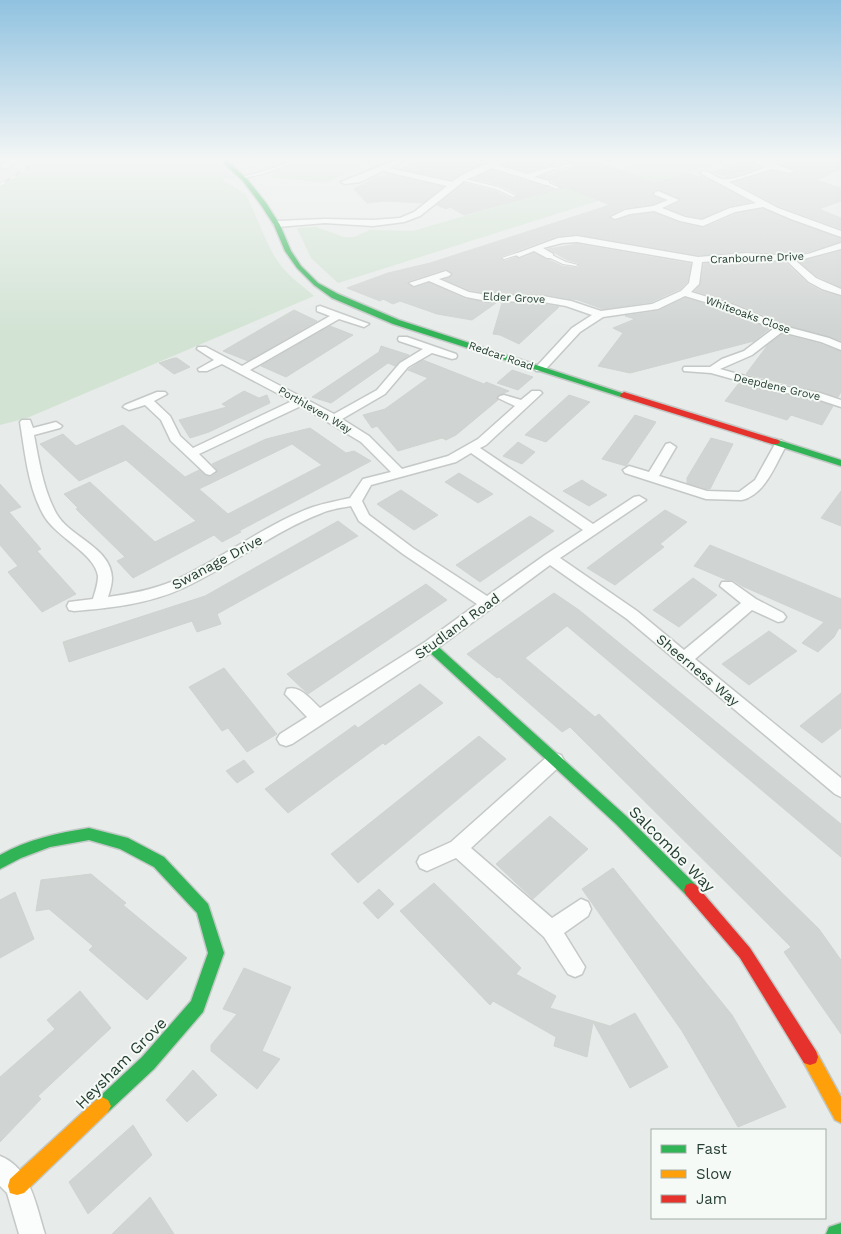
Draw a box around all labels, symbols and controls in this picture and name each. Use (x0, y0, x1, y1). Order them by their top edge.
street label: Cranbourne Drive (710, 250, 804, 266)
street label: Elder Grove (482, 290, 546, 306)
street label: Whiteoaks Close (704, 294, 792, 336)
street label: Redcar Road (467, 339, 535, 373)
street label: Deepdene Grove (732, 371, 822, 403)
street label: Porthleven Way (276, 384, 354, 436)
street label: Swanage Drive (169, 531, 265, 593)
street label: Studland Road (411, 590, 503, 662)
street label: Sheerness Way (653, 631, 743, 710)
street label: Salcombe Way (625, 802, 719, 896)
street label: Heysham Grove (71, 1013, 171, 1113)
legend (651, 1129, 826, 1219)
text: Fast (696, 1140, 728, 1158)
text: Slow (696, 1165, 732, 1183)
text: Jam (696, 1190, 727, 1208)

